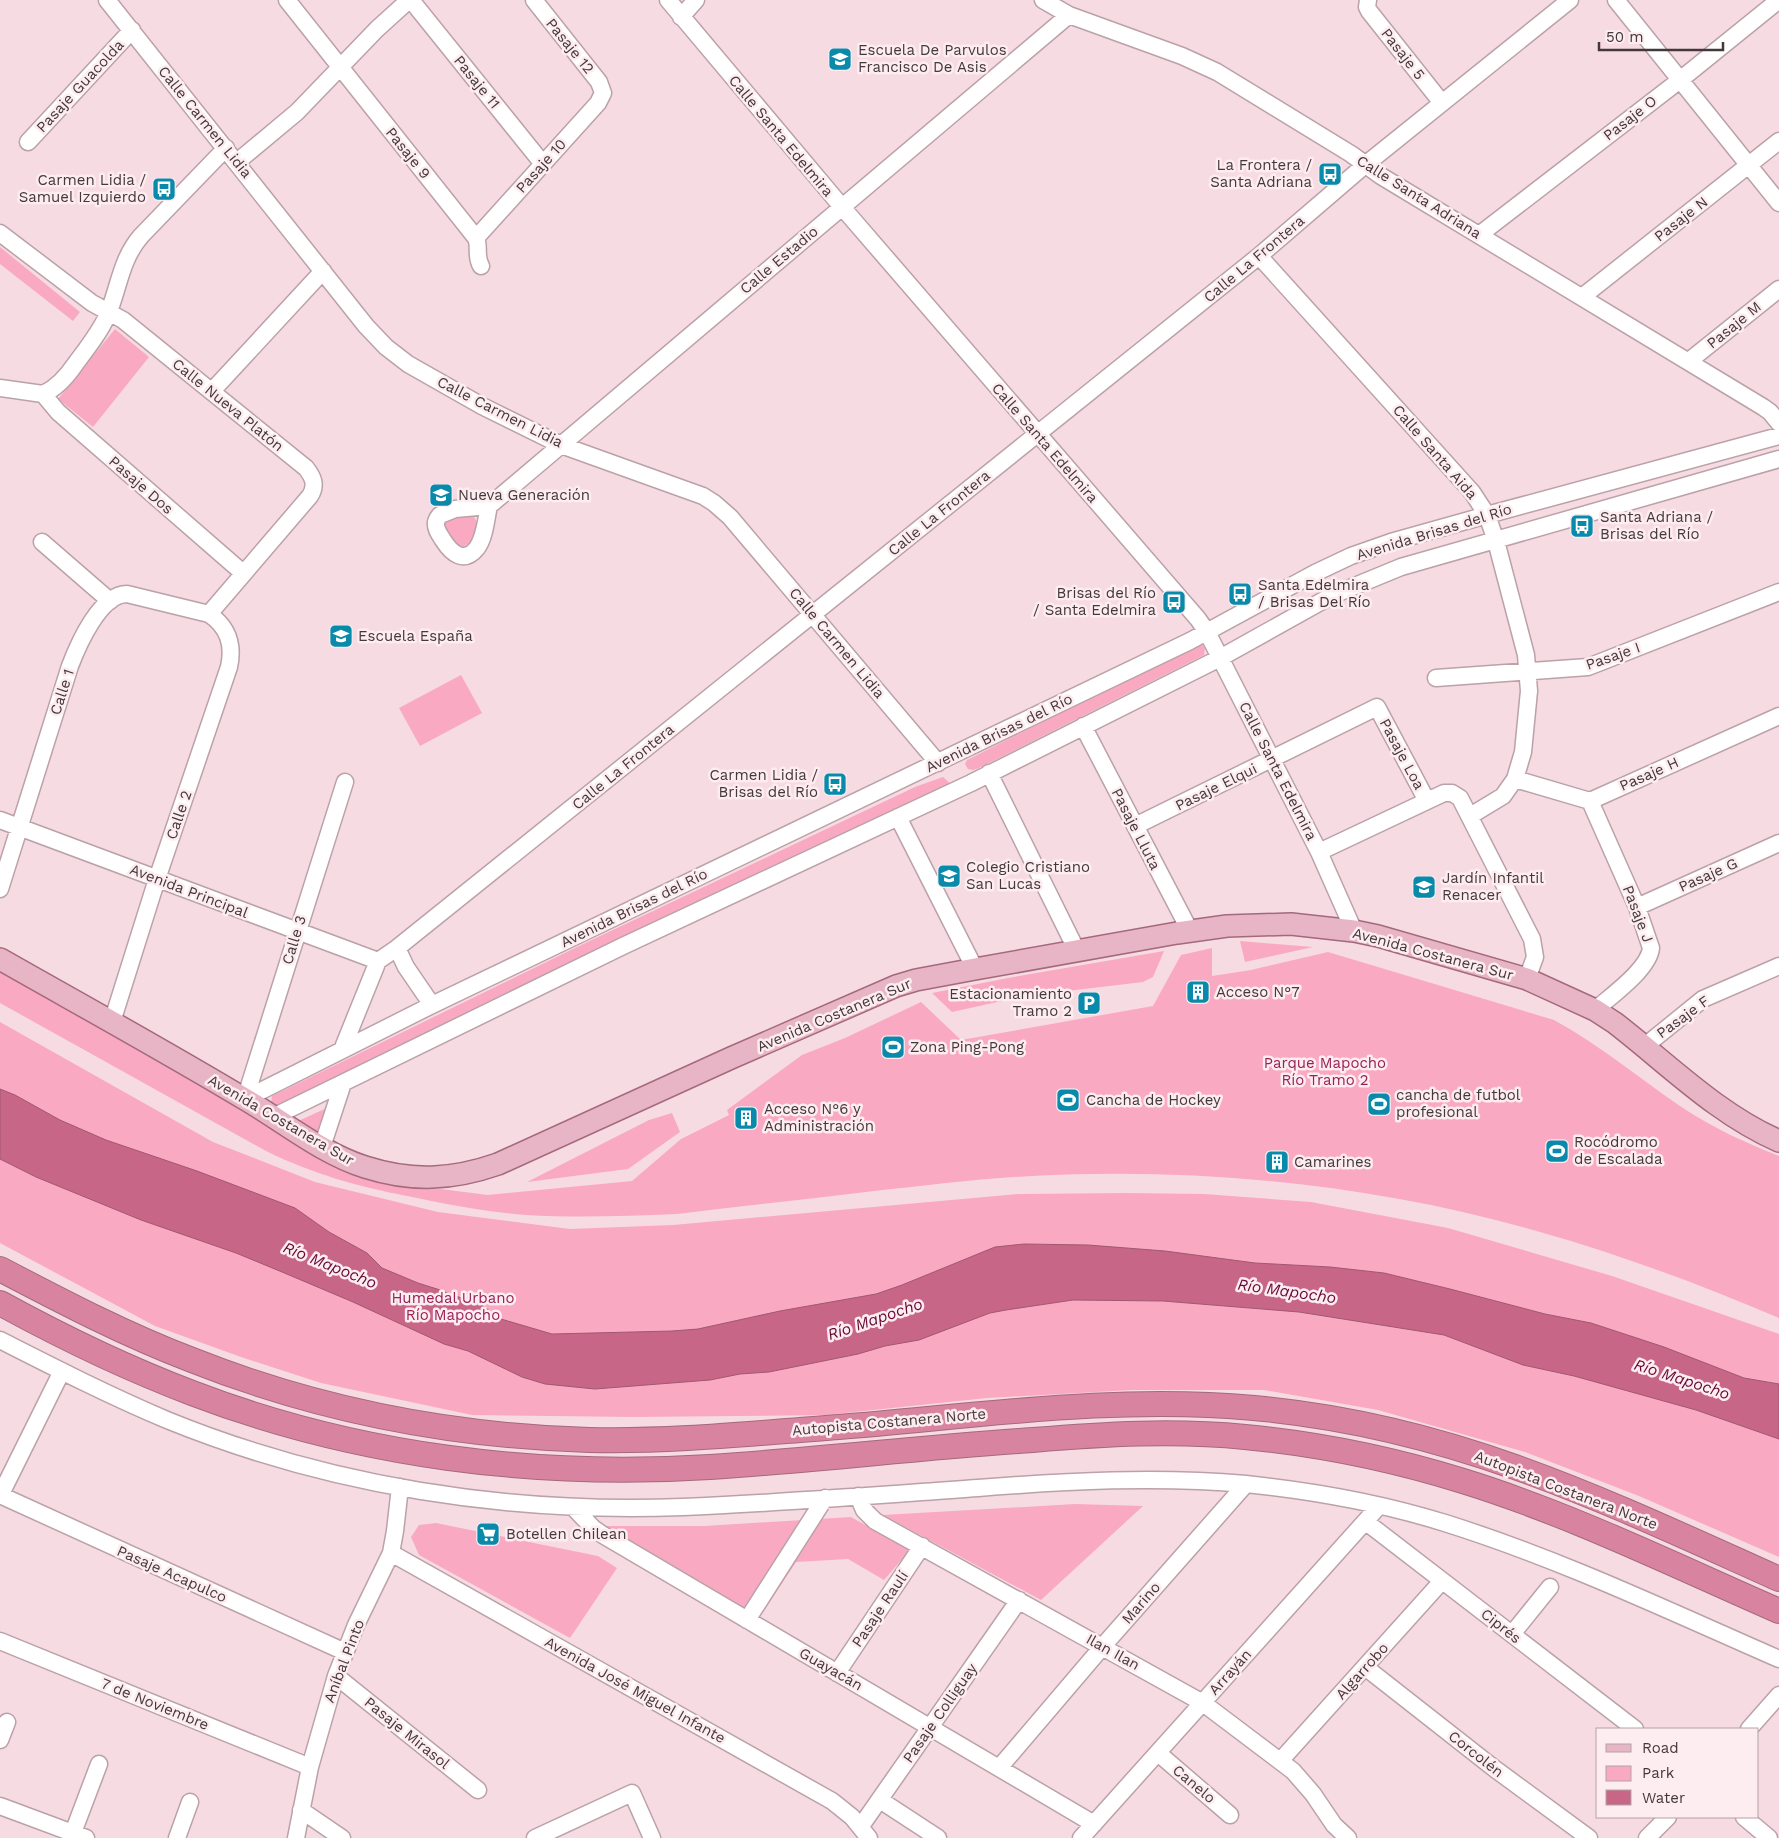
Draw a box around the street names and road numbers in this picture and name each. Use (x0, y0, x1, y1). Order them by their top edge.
street label: Pasaje 12 (542, 15, 598, 77)
street label: Pasaje 5 (1377, 25, 1429, 83)
street label: Pasaje Guacolda (32, 36, 128, 136)
street label: Pasaje 11 (450, 52, 504, 112)
street label: Calle Carmen Lidia (154, 62, 256, 182)
street label: Calle Santa Edelmira (725, 72, 837, 201)
street label: Pasaje O (1600, 92, 1660, 144)
street label: Pasaje 9 (382, 124, 434, 182)
street label: Pasaje 10 (512, 135, 570, 197)
street label: Calle Santa Adriana (1353, 151, 1485, 243)
street label: Pasaje N (1651, 193, 1711, 245)
street label: Calle La Frontera (1200, 211, 1308, 306)
street label: Calle Estadio (736, 222, 822, 298)
street label: Pasaje M (1703, 298, 1765, 352)
street label: Calle Nueva Platón (169, 355, 287, 455)
street label: Calle Carmen Lidia (434, 372, 566, 452)
street label: Calle Santa Edelmira (988, 379, 1102, 507)
street label: Calle Santa Aida (1389, 401, 1481, 503)
street label: Pasaje Dos (105, 452, 177, 518)
street label: Calle La Frontera (884, 466, 994, 560)
street label: Avenida Brisas del Río (1354, 500, 1514, 564)
street label: Calle Carmen Lidia (785, 584, 889, 702)
street label: Pasaje I (1583, 638, 1643, 674)
street label: Calle 1 (46, 667, 78, 717)
street label: Avenida Brisas del Río (923, 690, 1075, 776)
street label: Calle Santa Edelmira (1235, 699, 1321, 844)
street label: Pasaje Loa (1376, 715, 1429, 793)
street label: Calle La Frontera (568, 720, 678, 814)
street label: Pasaje H (1617, 753, 1681, 795)
street label: Pasaje Elqui (1172, 759, 1260, 815)
street label: Pasaje Lluta (1108, 785, 1165, 873)
street label: Calle 2 (162, 788, 196, 842)
street label: Pasaje G (1676, 854, 1740, 896)
street label: Avenida Principal (127, 860, 251, 922)
street label: Avenida Brisas del Río (558, 865, 710, 951)
street label: Pasaje J (1619, 883, 1657, 945)
street label: Calle 3 (278, 913, 310, 967)
street label: Avenida Costanera Sur (1351, 924, 1515, 984)
street label: Avenida Costanera Sur (754, 974, 914, 1056)
street label: Pasaje F (1653, 992, 1713, 1042)
street label: Avenida Costanera Sur (205, 1071, 357, 1169)
street label: Autopista Costanera Norte (791, 1405, 987, 1439)
street label: Autopista Costanera Norte (1472, 1447, 1660, 1533)
street label: Pasaje Acapulco (114, 1542, 230, 1606)
street label: Pasaje Raulí (848, 1567, 912, 1651)
street label: Marino (1118, 1578, 1164, 1628)
street label: Ciprés (1477, 1605, 1525, 1647)
street label: Aníbal Pinto (320, 1617, 368, 1705)
street label: Ilan Ilan (1083, 1630, 1143, 1674)
street label: Avenida José Miguel Infante (541, 1633, 729, 1747)
street label: Algarrobo (1332, 1639, 1392, 1703)
street label: Guayacán (796, 1644, 866, 1694)
street label: Arrayán (1205, 1645, 1255, 1699)
street label: Pasaje Colliguay (899, 1660, 981, 1766)
street label: 7 de Noviembre (98, 1674, 212, 1734)
street label: Pasaje Mirasol (361, 1693, 454, 1773)
street label: Corcolén (1445, 1727, 1507, 1781)
street label: Canelo (1169, 1761, 1219, 1807)

